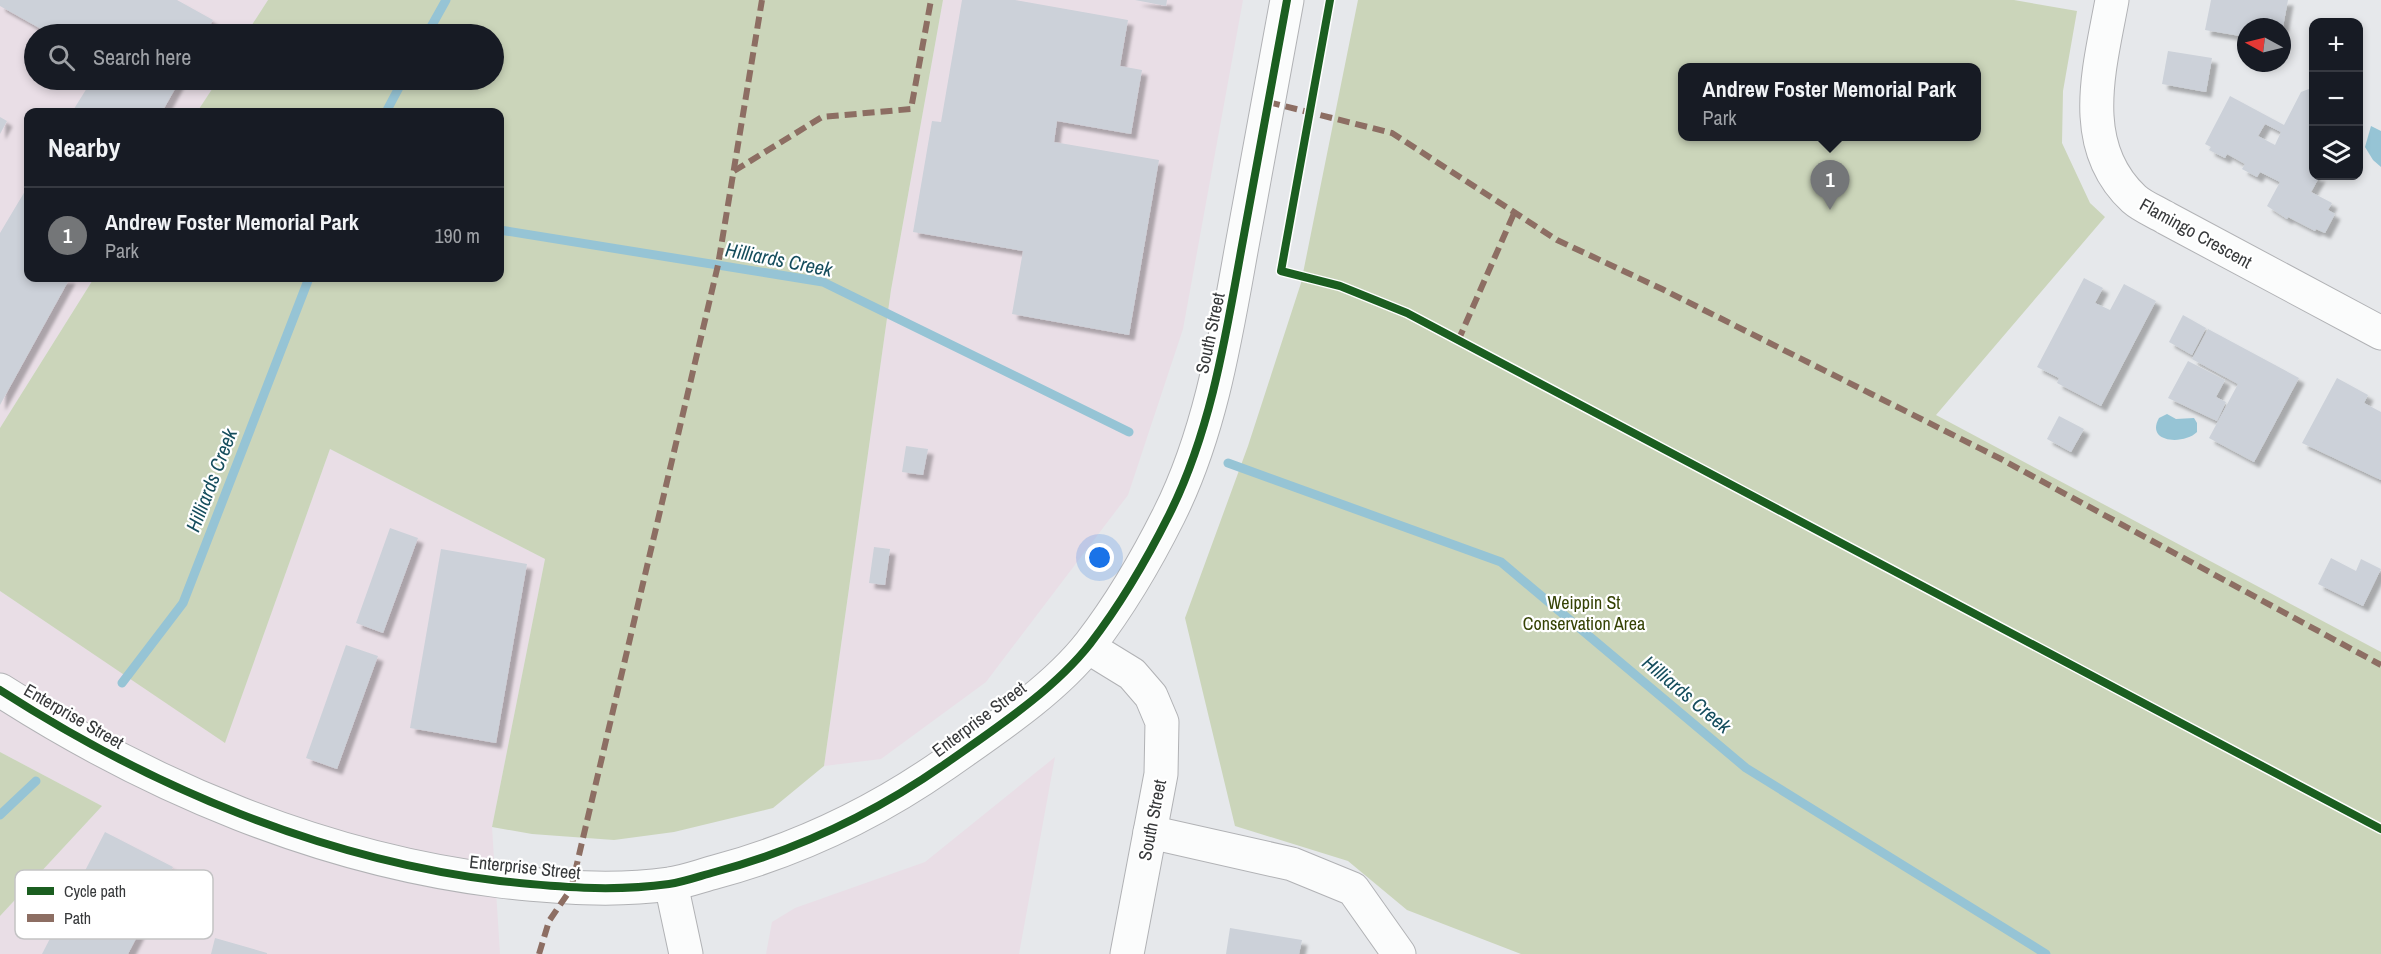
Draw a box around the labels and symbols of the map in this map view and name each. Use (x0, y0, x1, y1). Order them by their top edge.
north arrow (2237, 18, 2291, 72)
pin: 1 (1810, 160, 1850, 210)
street label: Flamingo Crescent (2135, 192, 2257, 274)
water label: Hilliards Creek (723, 235, 836, 283)
street label: South Street (1189, 290, 1231, 376)
water label: Hilliards Creek (179, 424, 243, 535)
your location (1085, 543, 1114, 572)
park label: Weippin St Conservation Area (1523, 590, 1645, 636)
water label: Hilliards Creek (1637, 649, 1738, 740)
street label: Enterprise Street (927, 675, 1031, 763)
street label: Enterprise Street (19, 677, 129, 755)
street label: South Street (1132, 777, 1172, 863)
street label: Enterprise Street (468, 849, 582, 885)
legend (15, 870, 213, 939)
text: Cycle path (64, 880, 126, 902)
text: Path (64, 907, 91, 929)

